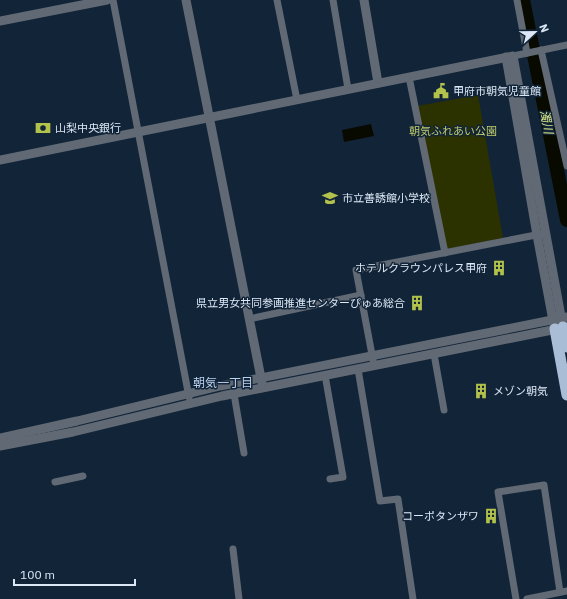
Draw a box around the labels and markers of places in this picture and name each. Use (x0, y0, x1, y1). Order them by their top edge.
public building icon: 甲府市朝気児童館 (432, 82, 450, 100)
place label: 甲府市朝気児童館 (453, 84, 541, 98)
bank icon: 山梨中央銀行 (34, 119, 52, 137)
place label: 山梨中央銀行 (55, 121, 121, 135)
school or university icon: 市立善誘館小学校 (321, 189, 339, 207)
place label: 市立善誘館小学校 (342, 191, 430, 205)
building icon: ホテルクラウンパレス甲府 (490, 259, 508, 277)
place label: ホテルクラウンパレス甲府 (355, 261, 487, 275)
building icon: 県立男女共同参画推進センターぴゅあ総合 (408, 294, 426, 312)
place label: 県立男女共同参画推進センターぴゅあ総合 (196, 296, 405, 310)
building icon: メゾン朝気 (472, 382, 490, 400)
place label: メゾン朝気 (493, 384, 548, 398)
building icon: コーポタンザワ (482, 507, 500, 525)
place label: コーポタンザワ (402, 509, 479, 523)

